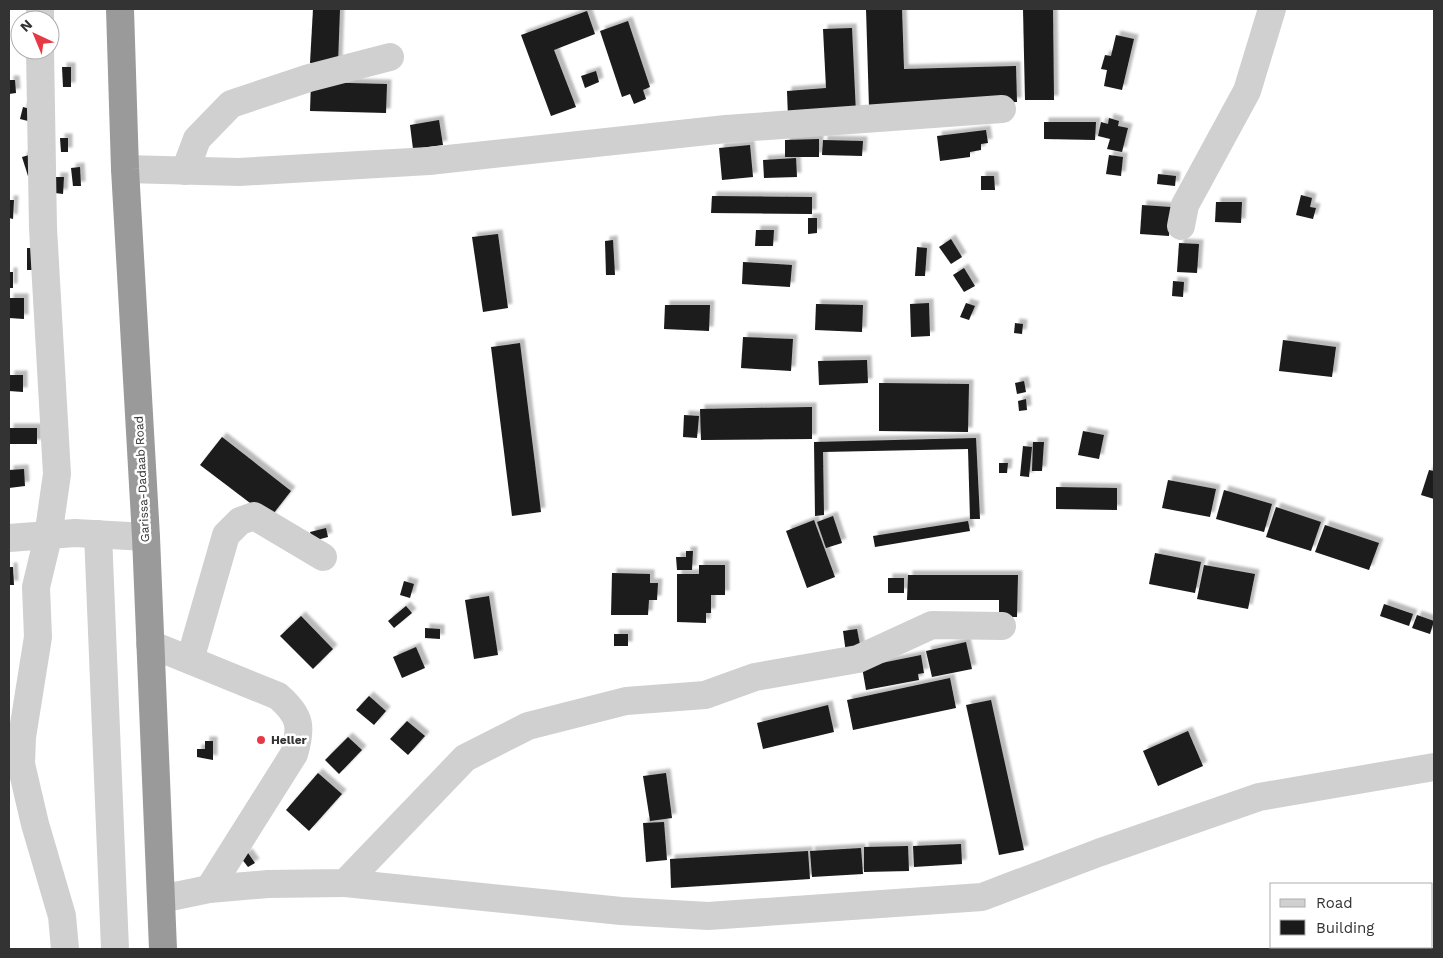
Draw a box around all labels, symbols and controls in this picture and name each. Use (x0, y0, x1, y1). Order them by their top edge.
north arrow (10, 10, 60, 60)
text: N (17, 16, 35, 35)
street label: Garissa-Dadaab Road (132, 416, 152, 542)
place label: Heller (271, 733, 308, 747)
marker: Heller (255, 734, 267, 746)
legend (1270, 883, 1433, 948)
text: Road (1316, 894, 1353, 912)
text: Building (1316, 919, 1374, 937)

